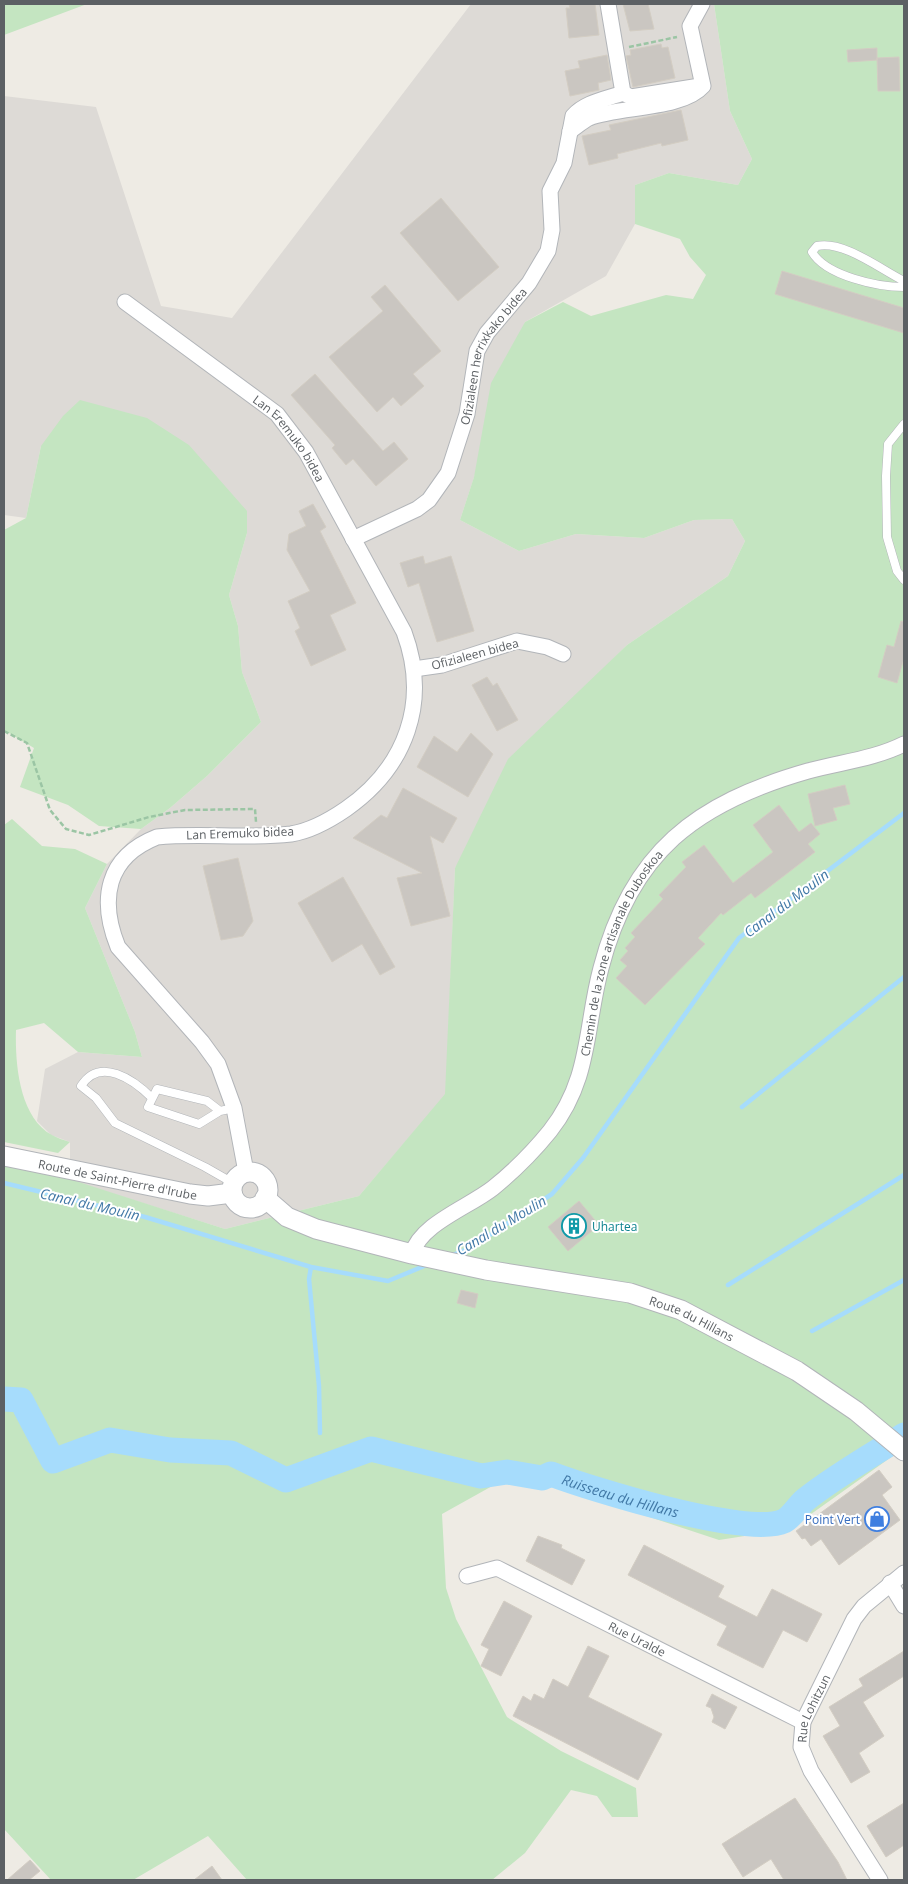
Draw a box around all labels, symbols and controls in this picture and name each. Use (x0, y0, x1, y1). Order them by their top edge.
street label: Ofizialeen herrixkako bidea (456, 284, 530, 427)
street label: Lan Eremuko bidea (250, 391, 329, 485)
street label: Ofizialeen bidea (429, 634, 521, 674)
street label: Lan Eremuko bidea (186, 823, 294, 843)
street label: Chemin de la zone artisanale Duboskoa (576, 846, 666, 1058)
water label: Canal du Moulin (740, 865, 832, 941)
street label: Route de Saint-Pierre d'Irube (37, 1155, 198, 1203)
water label: Canal du Moulin (38, 1183, 142, 1225)
water label: Canal du Moulin (452, 1191, 550, 1259)
building icon: Uhartea (561, 1213, 587, 1239)
place label: Uhartea (592, 1218, 637, 1235)
street label: Route du Hillans (647, 1292, 737, 1345)
water label: Ruisseau du Hillans (560, 1469, 681, 1521)
shop icon: Point Vert (864, 1506, 890, 1532)
place label: Point Vert (805, 1511, 860, 1528)
street label: Rue Uralde (606, 1617, 669, 1660)
street label: Rue Lohitzun (793, 1671, 834, 1743)

